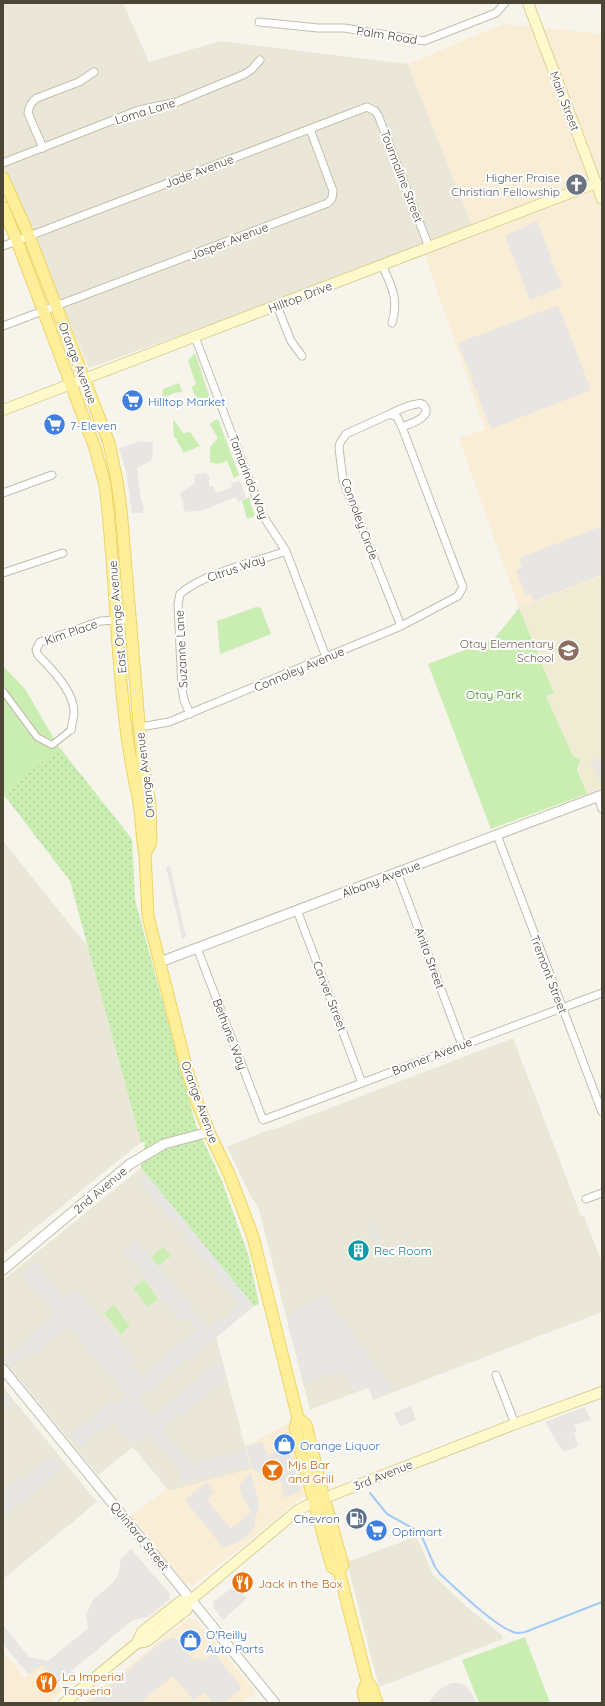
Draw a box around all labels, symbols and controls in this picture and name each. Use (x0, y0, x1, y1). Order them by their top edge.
street label: Palm Road (356, 23, 418, 47)
street label: Main Street (547, 69, 583, 133)
street label: Loma Lane (113, 95, 177, 127)
street label: Tourmaline Street (377, 128, 427, 224)
street label: Jade Avenue (162, 151, 236, 191)
place label: Higher Praise Christian Fellowship (451, 170, 560, 199)
church icon: Higher Praise Christian Fellowship (563, 171, 589, 197)
street label: Jasper Avenue (188, 219, 271, 263)
street label: Hilltop Drive (266, 278, 334, 316)
street label: Orange Avenue (56, 320, 101, 406)
supermarket icon: Hilltop Market (119, 388, 145, 414)
place label: Hilltop Market (148, 394, 225, 409)
supermarket icon: 7-Eleven (41, 412, 67, 438)
place label: 7-Eleven (70, 418, 117, 433)
street label: Tamarindo Way (226, 433, 272, 521)
street label: Connoley Circle (338, 476, 382, 562)
street label: Citrus Way (205, 551, 267, 585)
street label: East Orange Avenue (105, 560, 129, 674)
street label: Suzanne Lane (171, 610, 191, 688)
street label: Kim Place (43, 616, 100, 648)
place label: Otay Elementary School (460, 636, 554, 665)
school or university icon: Otay Elementary School (556, 637, 582, 663)
street label: Connoley Avenue (252, 643, 347, 695)
park label: Otay Park (466, 687, 522, 702)
street label: Orange Avenue (132, 731, 158, 819)
street label: Albany Avenue (340, 857, 423, 901)
street label: Anita Street (412, 925, 448, 991)
street label: Tremont Street (527, 933, 571, 1015)
street label: Carver Street (310, 959, 350, 1033)
street label: Bethune Way (210, 996, 250, 1072)
street label: Banner Avenue (390, 1034, 474, 1078)
street label: Orange Avenue (178, 1059, 222, 1145)
street label: 2nd Avenue (70, 1163, 130, 1217)
building icon: Rec Room (345, 1237, 371, 1263)
place label: Rec Room (374, 1243, 432, 1258)
shop icon: Orange Liquor (271, 1432, 297, 1458)
place label: Orange Liquor (300, 1438, 380, 1453)
street label: 3rd Avenue (351, 1456, 415, 1494)
place label: Mjs Bar and Grill (288, 1457, 334, 1486)
bar icon: Mjs Bar and Grill (260, 1458, 286, 1484)
street label: Quintard Street (108, 1498, 172, 1574)
fuel station icon: Chevron (343, 1505, 369, 1531)
place label: Chevron (294, 1511, 340, 1526)
supermarket icon: Optimart (364, 1518, 390, 1544)
place label: Optimart (392, 1524, 442, 1539)
restaurant icon: Jack in the Box (229, 1570, 255, 1596)
place label: Jack in the Box (258, 1576, 343, 1591)
place label: O'Reilly Auto Parts (206, 1627, 264, 1656)
shop icon: O'Reilly Auto Parts (177, 1628, 203, 1654)
place label: La Imperial Taqueria (62, 1669, 124, 1698)
restaurant icon: La Imperial Taqueria (33, 1670, 59, 1696)

